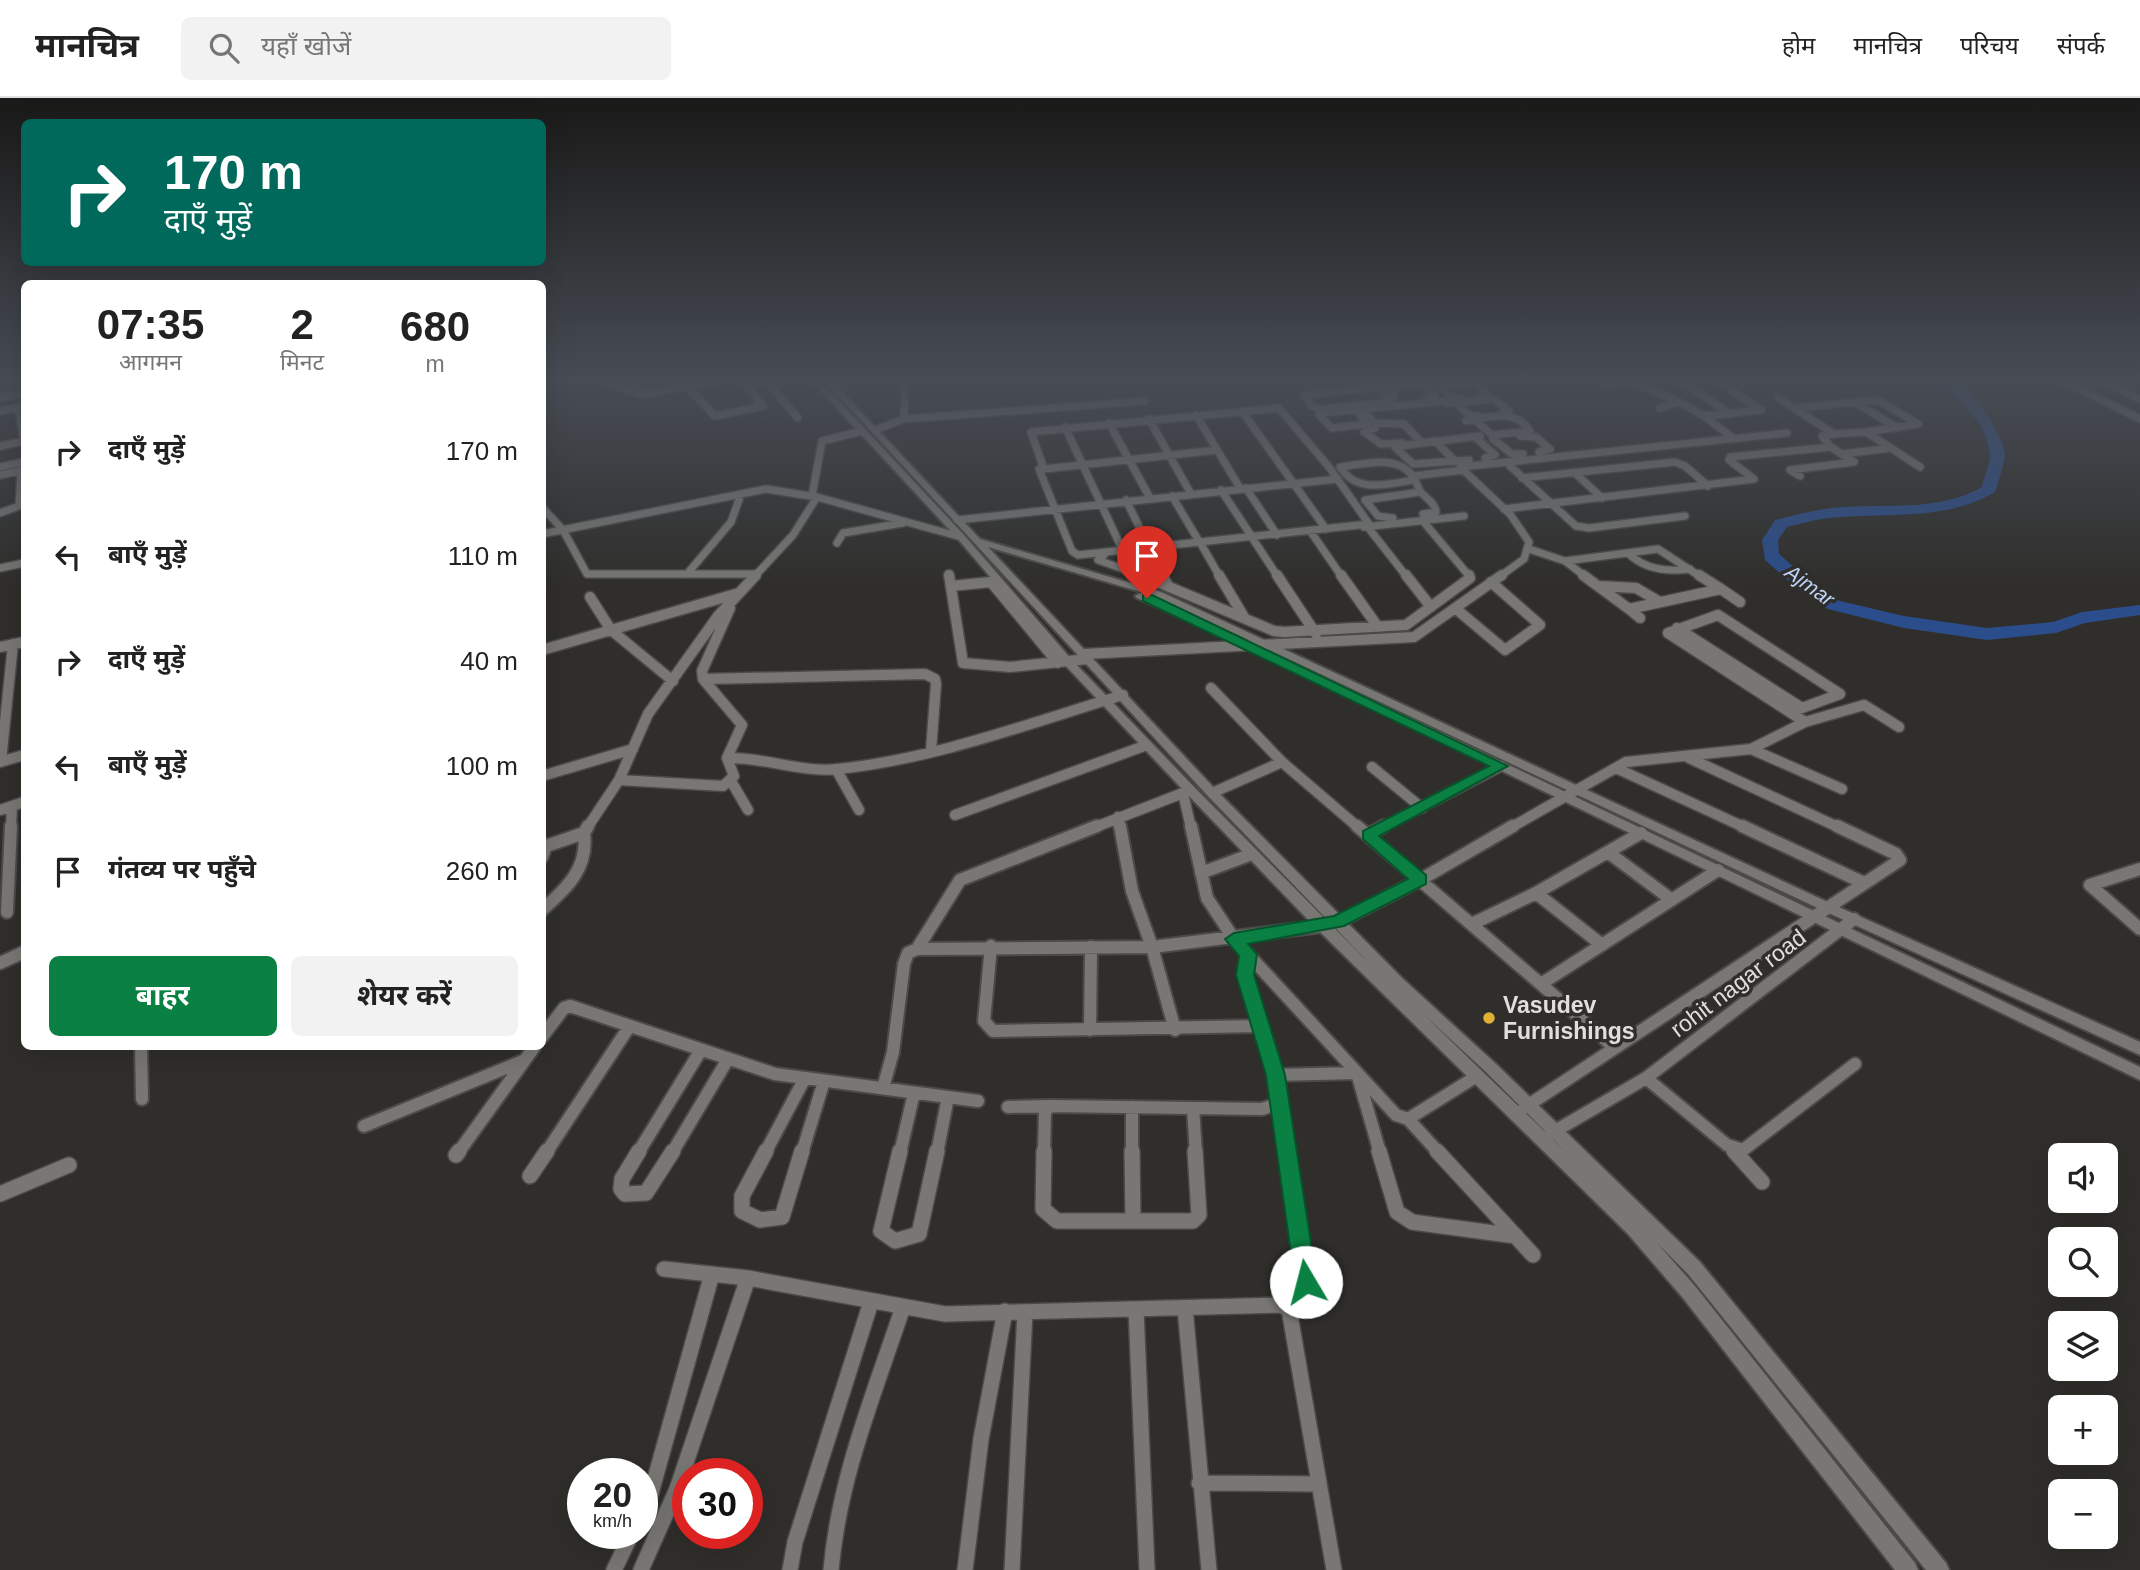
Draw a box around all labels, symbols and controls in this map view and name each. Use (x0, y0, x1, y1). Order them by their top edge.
search box (181, 17, 671, 80)
text: मानचित्र (35, 27, 139, 64)
icon: search (205, 29, 243, 67)
text: यहाँ खोजें (261, 31, 351, 61)
text: होम (1782, 32, 1815, 59)
text: मानचित्र (1853, 32, 1922, 59)
text: परिचय (1960, 32, 2019, 59)
text: संपर्क (2057, 32, 2105, 59)
text: 170 m (164, 145, 303, 199)
icon: right (49, 147, 140, 238)
text: दाएँ मुड़ें (164, 202, 252, 238)
text: 07:35 (97, 301, 204, 348)
text: 2 (290, 301, 314, 348)
text: 680 (400, 303, 470, 350)
text: आगमन (119, 349, 182, 375)
text: मिनट (280, 349, 324, 375)
text: m (425, 351, 445, 377)
icon: right (49, 433, 87, 471)
text: दाएँ मुड़ें (108, 434, 185, 464)
text: 170 m (446, 436, 518, 466)
pin (1117, 526, 1177, 598)
icon: arrive (1128, 537, 1166, 575)
icon: left (49, 538, 87, 576)
text: बाएँ मुड़ें (108, 539, 187, 569)
text: 110 m (448, 541, 518, 571)
water label: Ajmar (1779, 558, 1840, 611)
icon: right (49, 643, 87, 681)
text: दाएँ मुड़ें (108, 644, 185, 674)
text: 40 m (460, 646, 518, 676)
icon: left (49, 748, 87, 786)
text: बाएँ मुड़ें (108, 749, 187, 779)
text: 100 m (446, 751, 518, 781)
icon: arrive (49, 853, 87, 891)
text: गंतव्य पर पहुँचे (108, 854, 256, 884)
text: 260 m (446, 856, 518, 886)
street label: rohit nagar road (1665, 924, 1811, 1042)
button: बाहर (49, 956, 277, 1036)
button: शेयर करें (291, 956, 518, 1036)
place label: Vasudev Furnishings (1503, 992, 1635, 1044)
marker: Vasudev Furnishings (1481, 1010, 1497, 1026)
map controls (2048, 1143, 2118, 1549)
button: sound (2048, 1143, 2118, 1213)
button: search (2048, 1227, 2118, 1297)
position arrow (1269, 1245, 1343, 1319)
button: layers (2048, 1311, 2118, 1381)
button: + (2048, 1395, 2118, 1465)
speed limit sign: 30 (672, 1458, 763, 1549)
text: 20 (593, 1475, 632, 1514)
button: − (2048, 1479, 2118, 1549)
text: km/h (593, 1511, 632, 1531)

